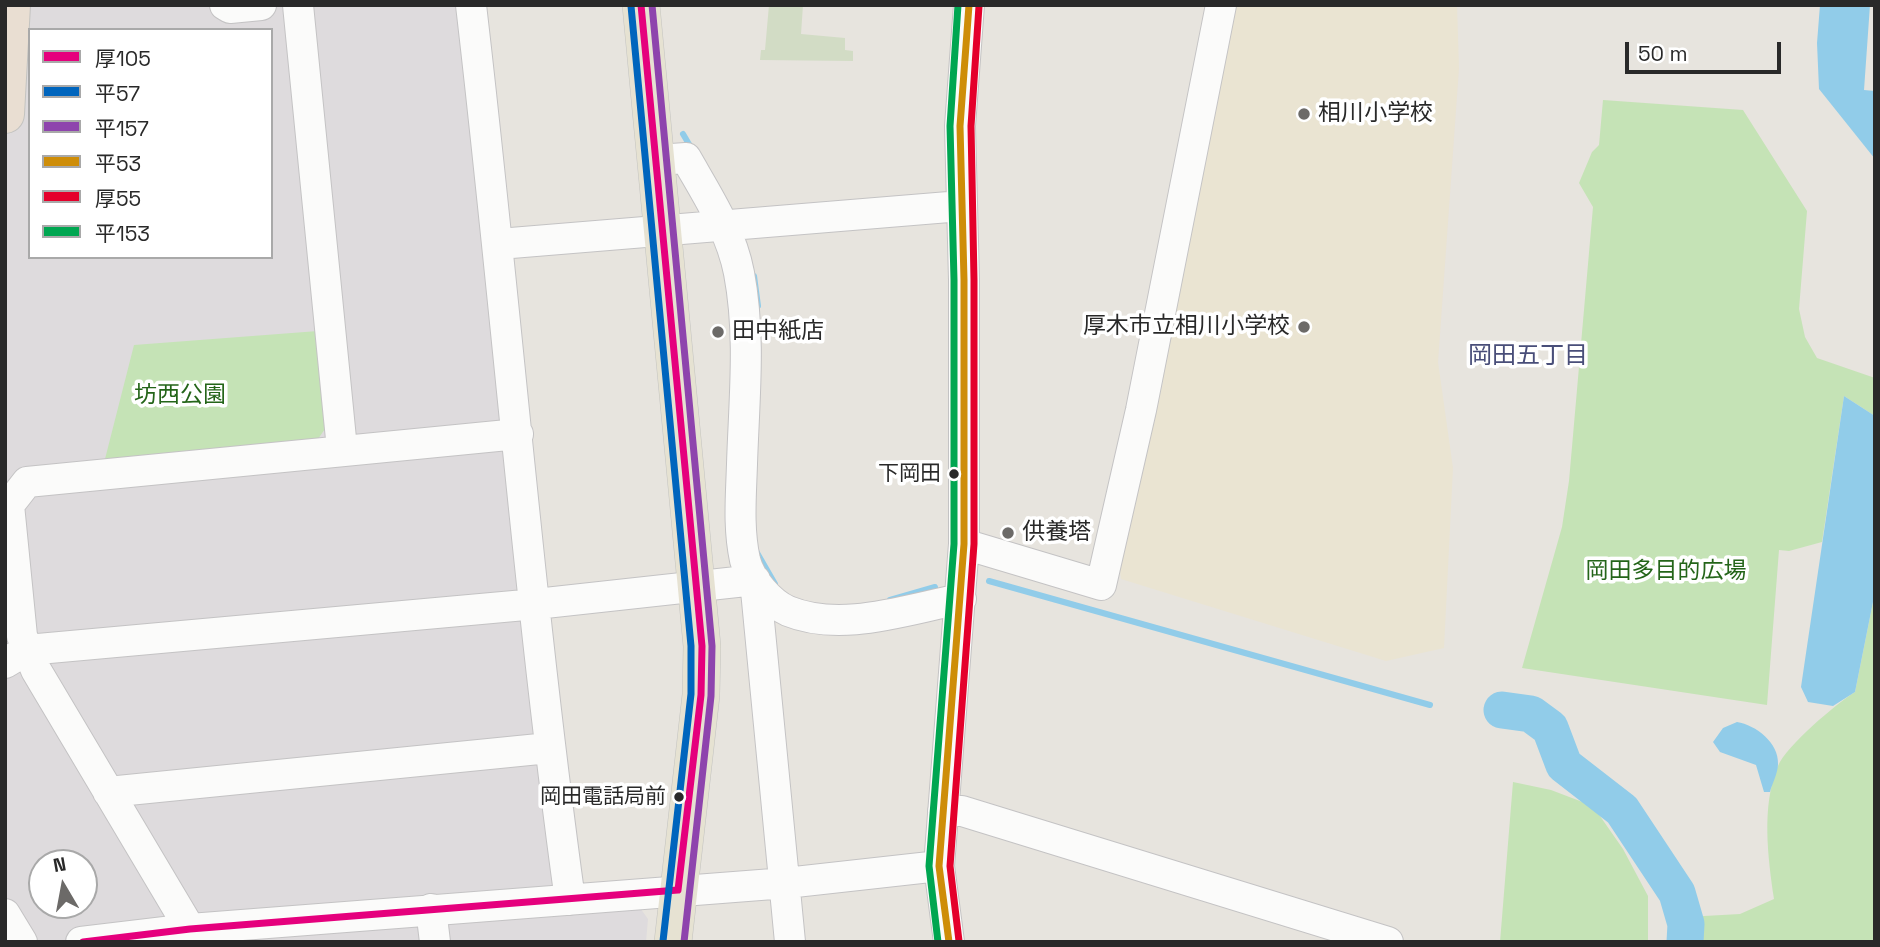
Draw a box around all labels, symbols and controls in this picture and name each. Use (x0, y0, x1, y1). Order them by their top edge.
legend (28, 28, 273, 259)
scale bar (1628, 28, 1784, 72)
text: 50 m (1638, 40, 1688, 67)
text: 厚105 (95, 45, 151, 72)
text: 平57 (95, 80, 140, 107)
place label: 相川小学校 (1318, 100, 1433, 128)
marker: 相川小学校 (1296, 106, 1312, 122)
text: 平157 (95, 115, 149, 142)
text: 平53 (95, 150, 141, 177)
text: 厚55 (95, 185, 141, 212)
text: 平153 (95, 220, 150, 247)
place label: 厚木市立相川小学校 (1083, 313, 1290, 341)
place label: 田中紙店 (732, 318, 824, 346)
marker: 厚木市立相川小学校 (1296, 319, 1312, 335)
marker: 田中紙店 (710, 324, 726, 340)
district label: 岡田五丁目 (1468, 342, 1588, 370)
park label: 坊西公園 (134, 382, 226, 410)
place label: 下岡田 (878, 461, 941, 487)
marker: 下岡田 (947, 467, 961, 481)
place label: 供養塔 (1022, 519, 1091, 547)
marker: 供養塔 (1000, 525, 1016, 541)
park label: 岡田多目的広場 (1586, 558, 1746, 586)
place label: 岡田電話局前 (540, 784, 666, 810)
marker: 岡田電話局前 (672, 790, 686, 804)
north arrow (28, 849, 98, 919)
text: N (51, 851, 68, 878)

